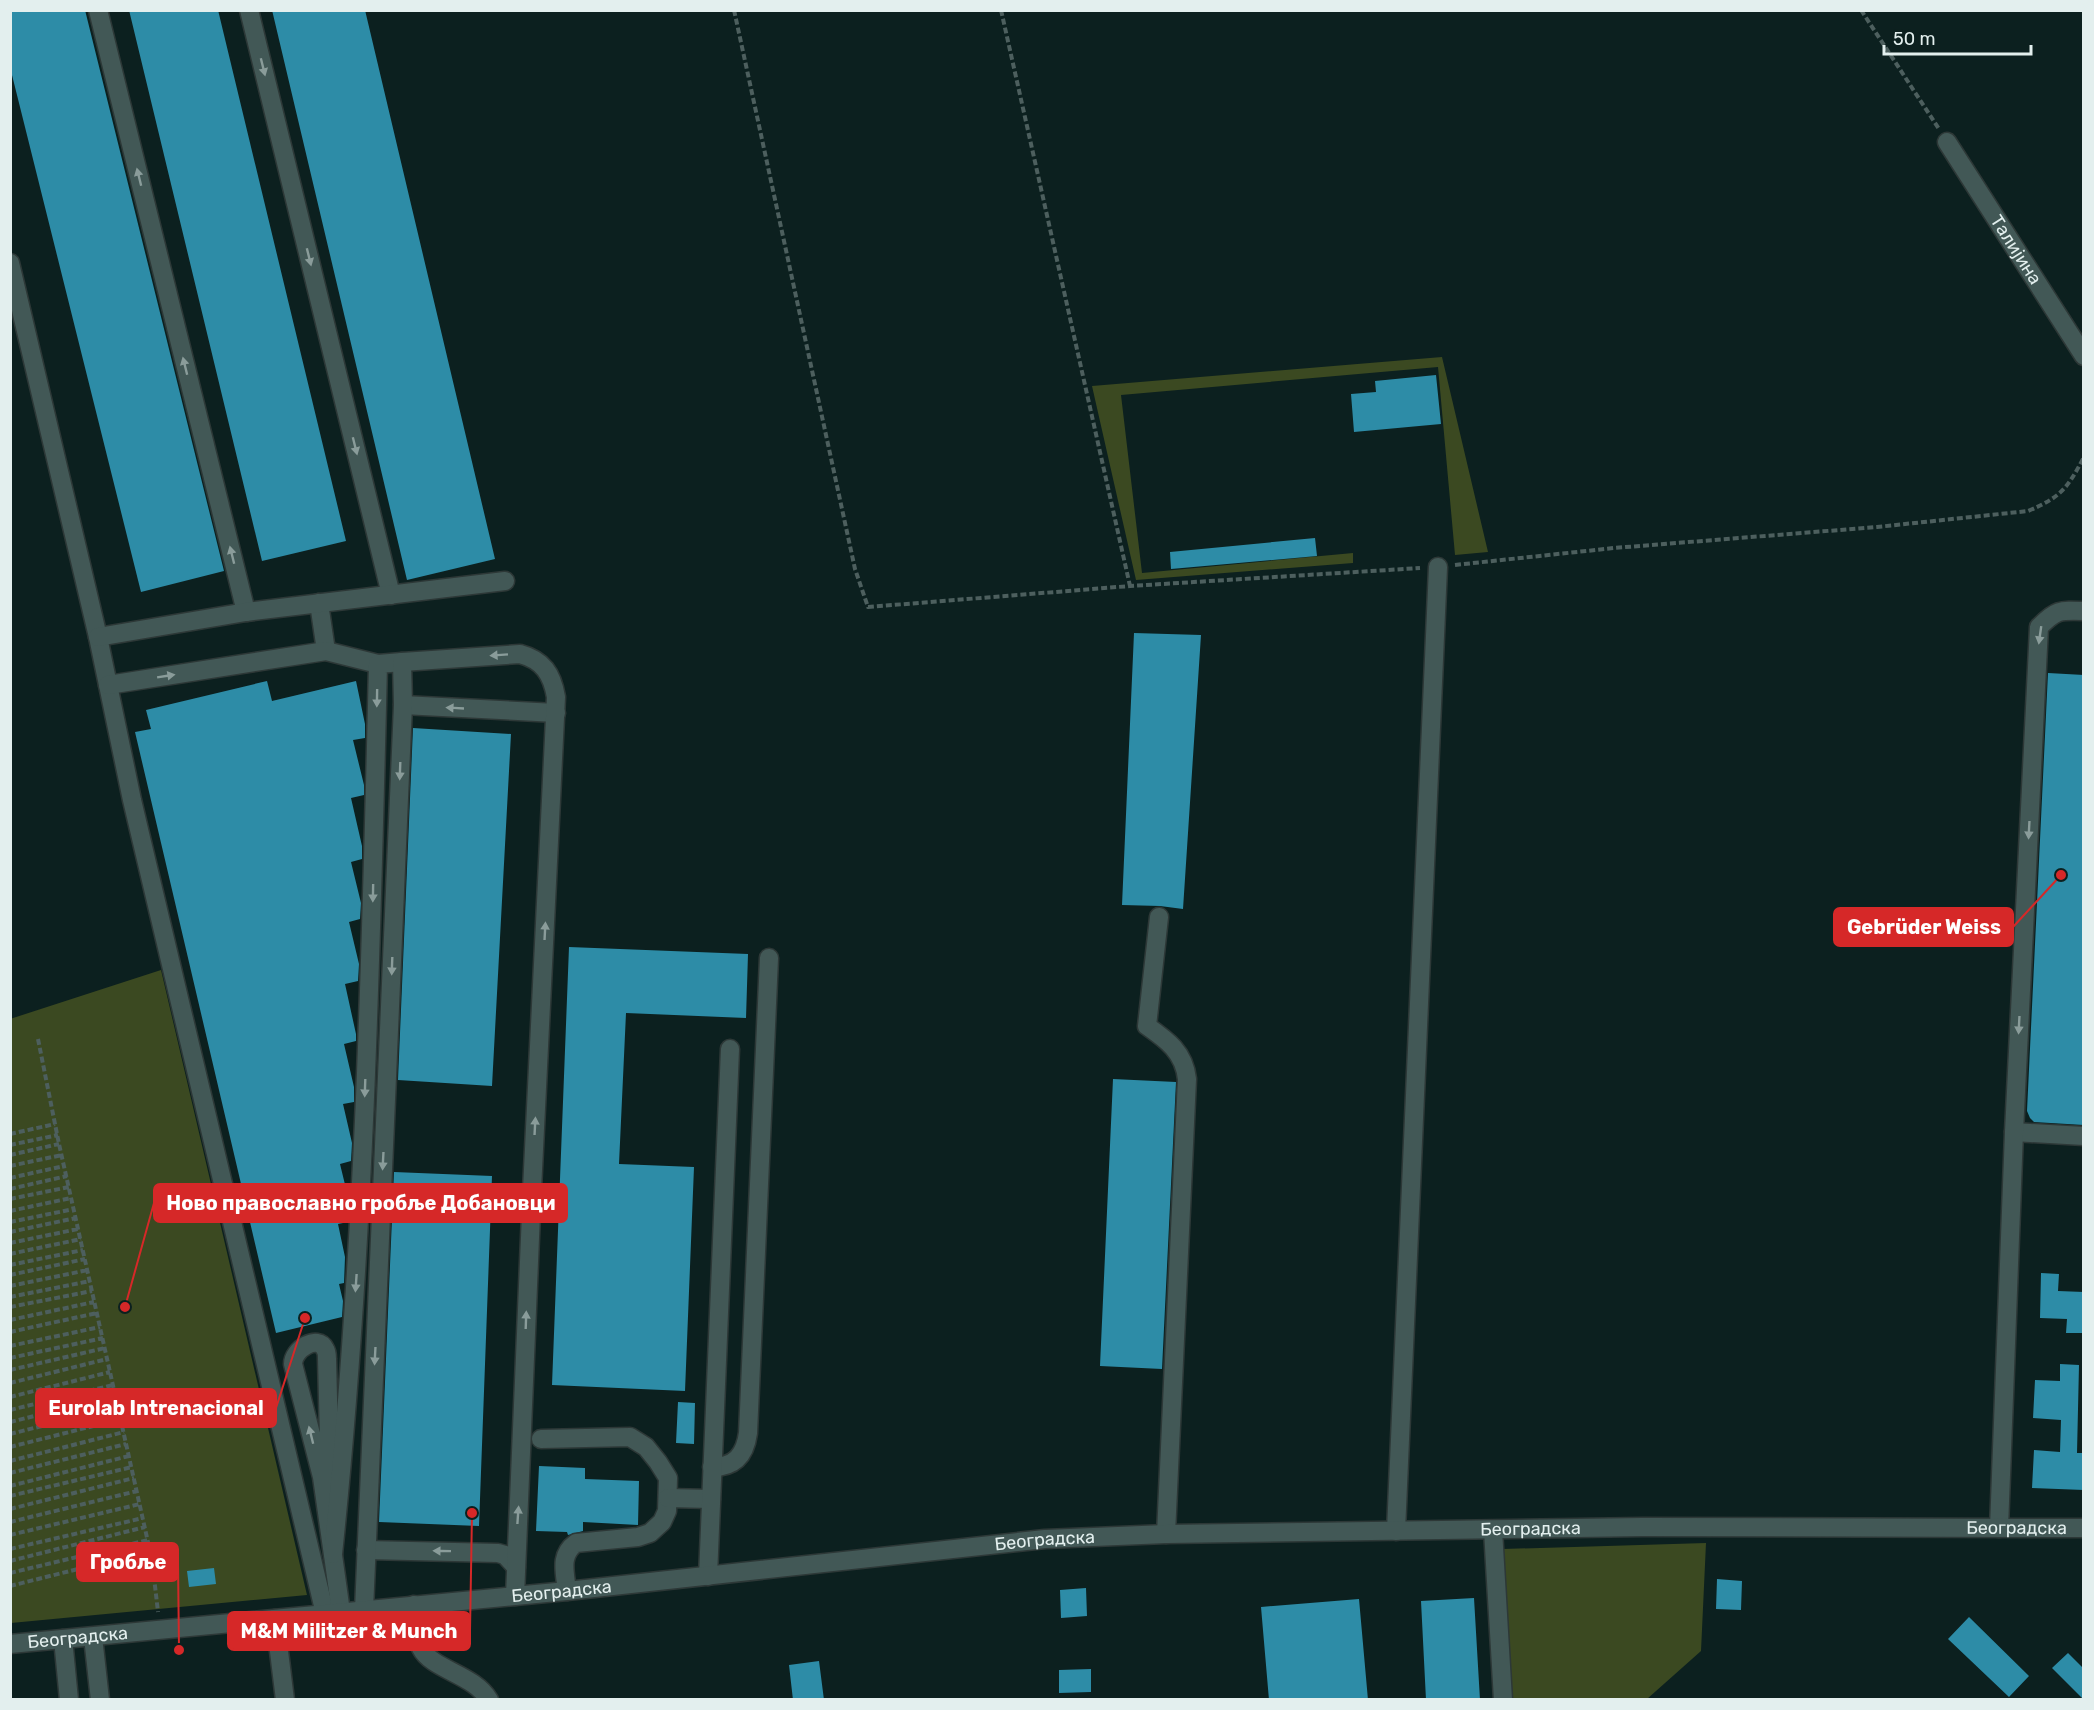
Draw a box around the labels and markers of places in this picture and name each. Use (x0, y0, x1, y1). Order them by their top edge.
callout: Gebrüder Weiss (1834, 908, 2013, 946)
callout: Ново православно гробље Добановци (154, 1184, 567, 1222)
callout: Eurolab Intrenacional (36, 1389, 276, 1427)
callout: Гробље (77, 1543, 178, 1581)
callout: M&M Militzer & Munch (228, 1612, 470, 1650)

